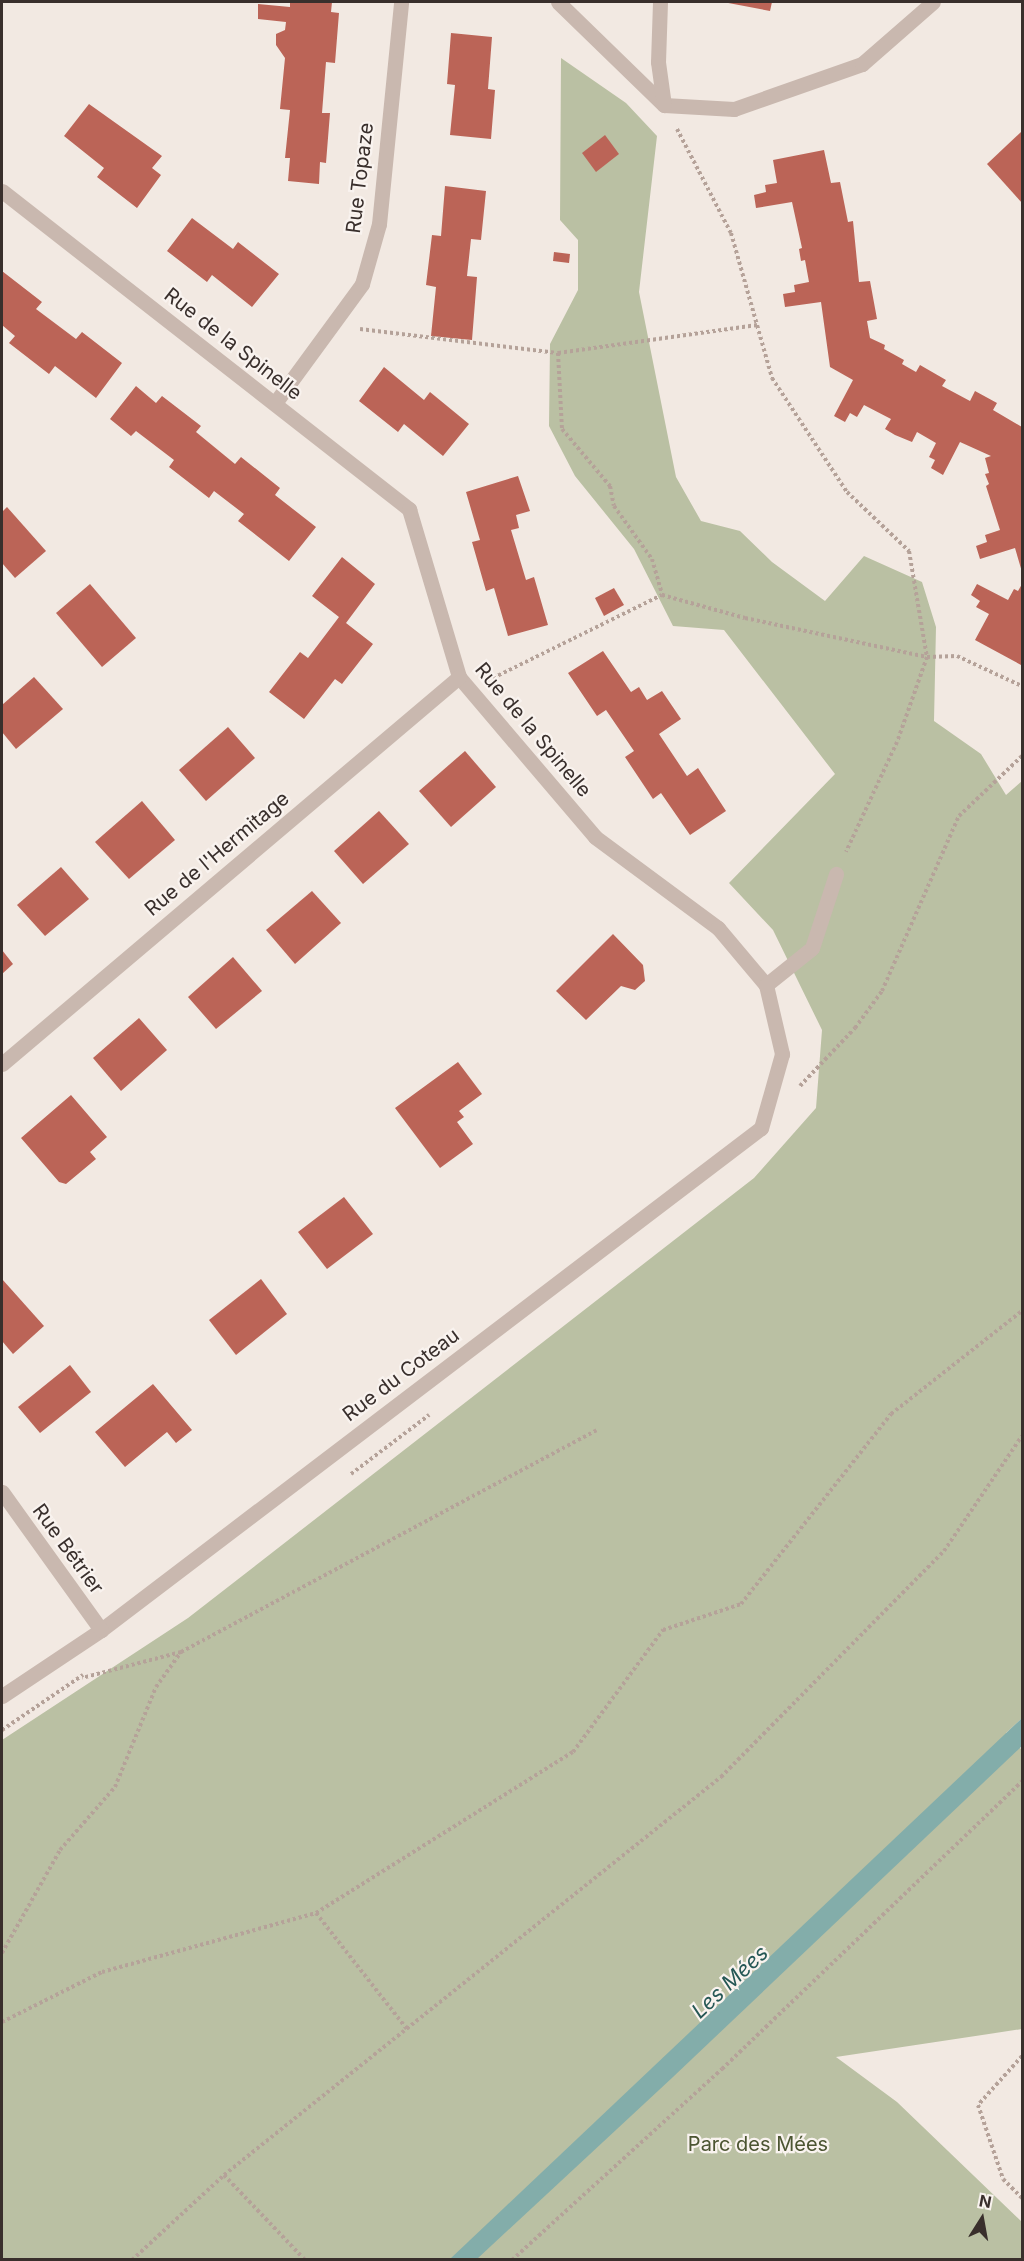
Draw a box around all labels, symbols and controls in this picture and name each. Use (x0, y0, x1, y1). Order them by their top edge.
street label: Rue Topaze (341, 121, 379, 235)
street label: Rue de la Spinelle (159, 283, 307, 405)
street label: Rue de la Spinelle (470, 658, 596, 802)
street label: Rue de l'Hermitage (140, 787, 294, 921)
street label: Rue du Coteau (338, 1323, 464, 1427)
street label: Rue Bétrier (27, 1499, 109, 1599)
water label: Les Mées (687, 1940, 773, 2024)
park label: Parc des Mées (688, 2132, 828, 2156)
north arrow (952, 2189, 1012, 2249)
text: N (978, 2190, 993, 2212)

